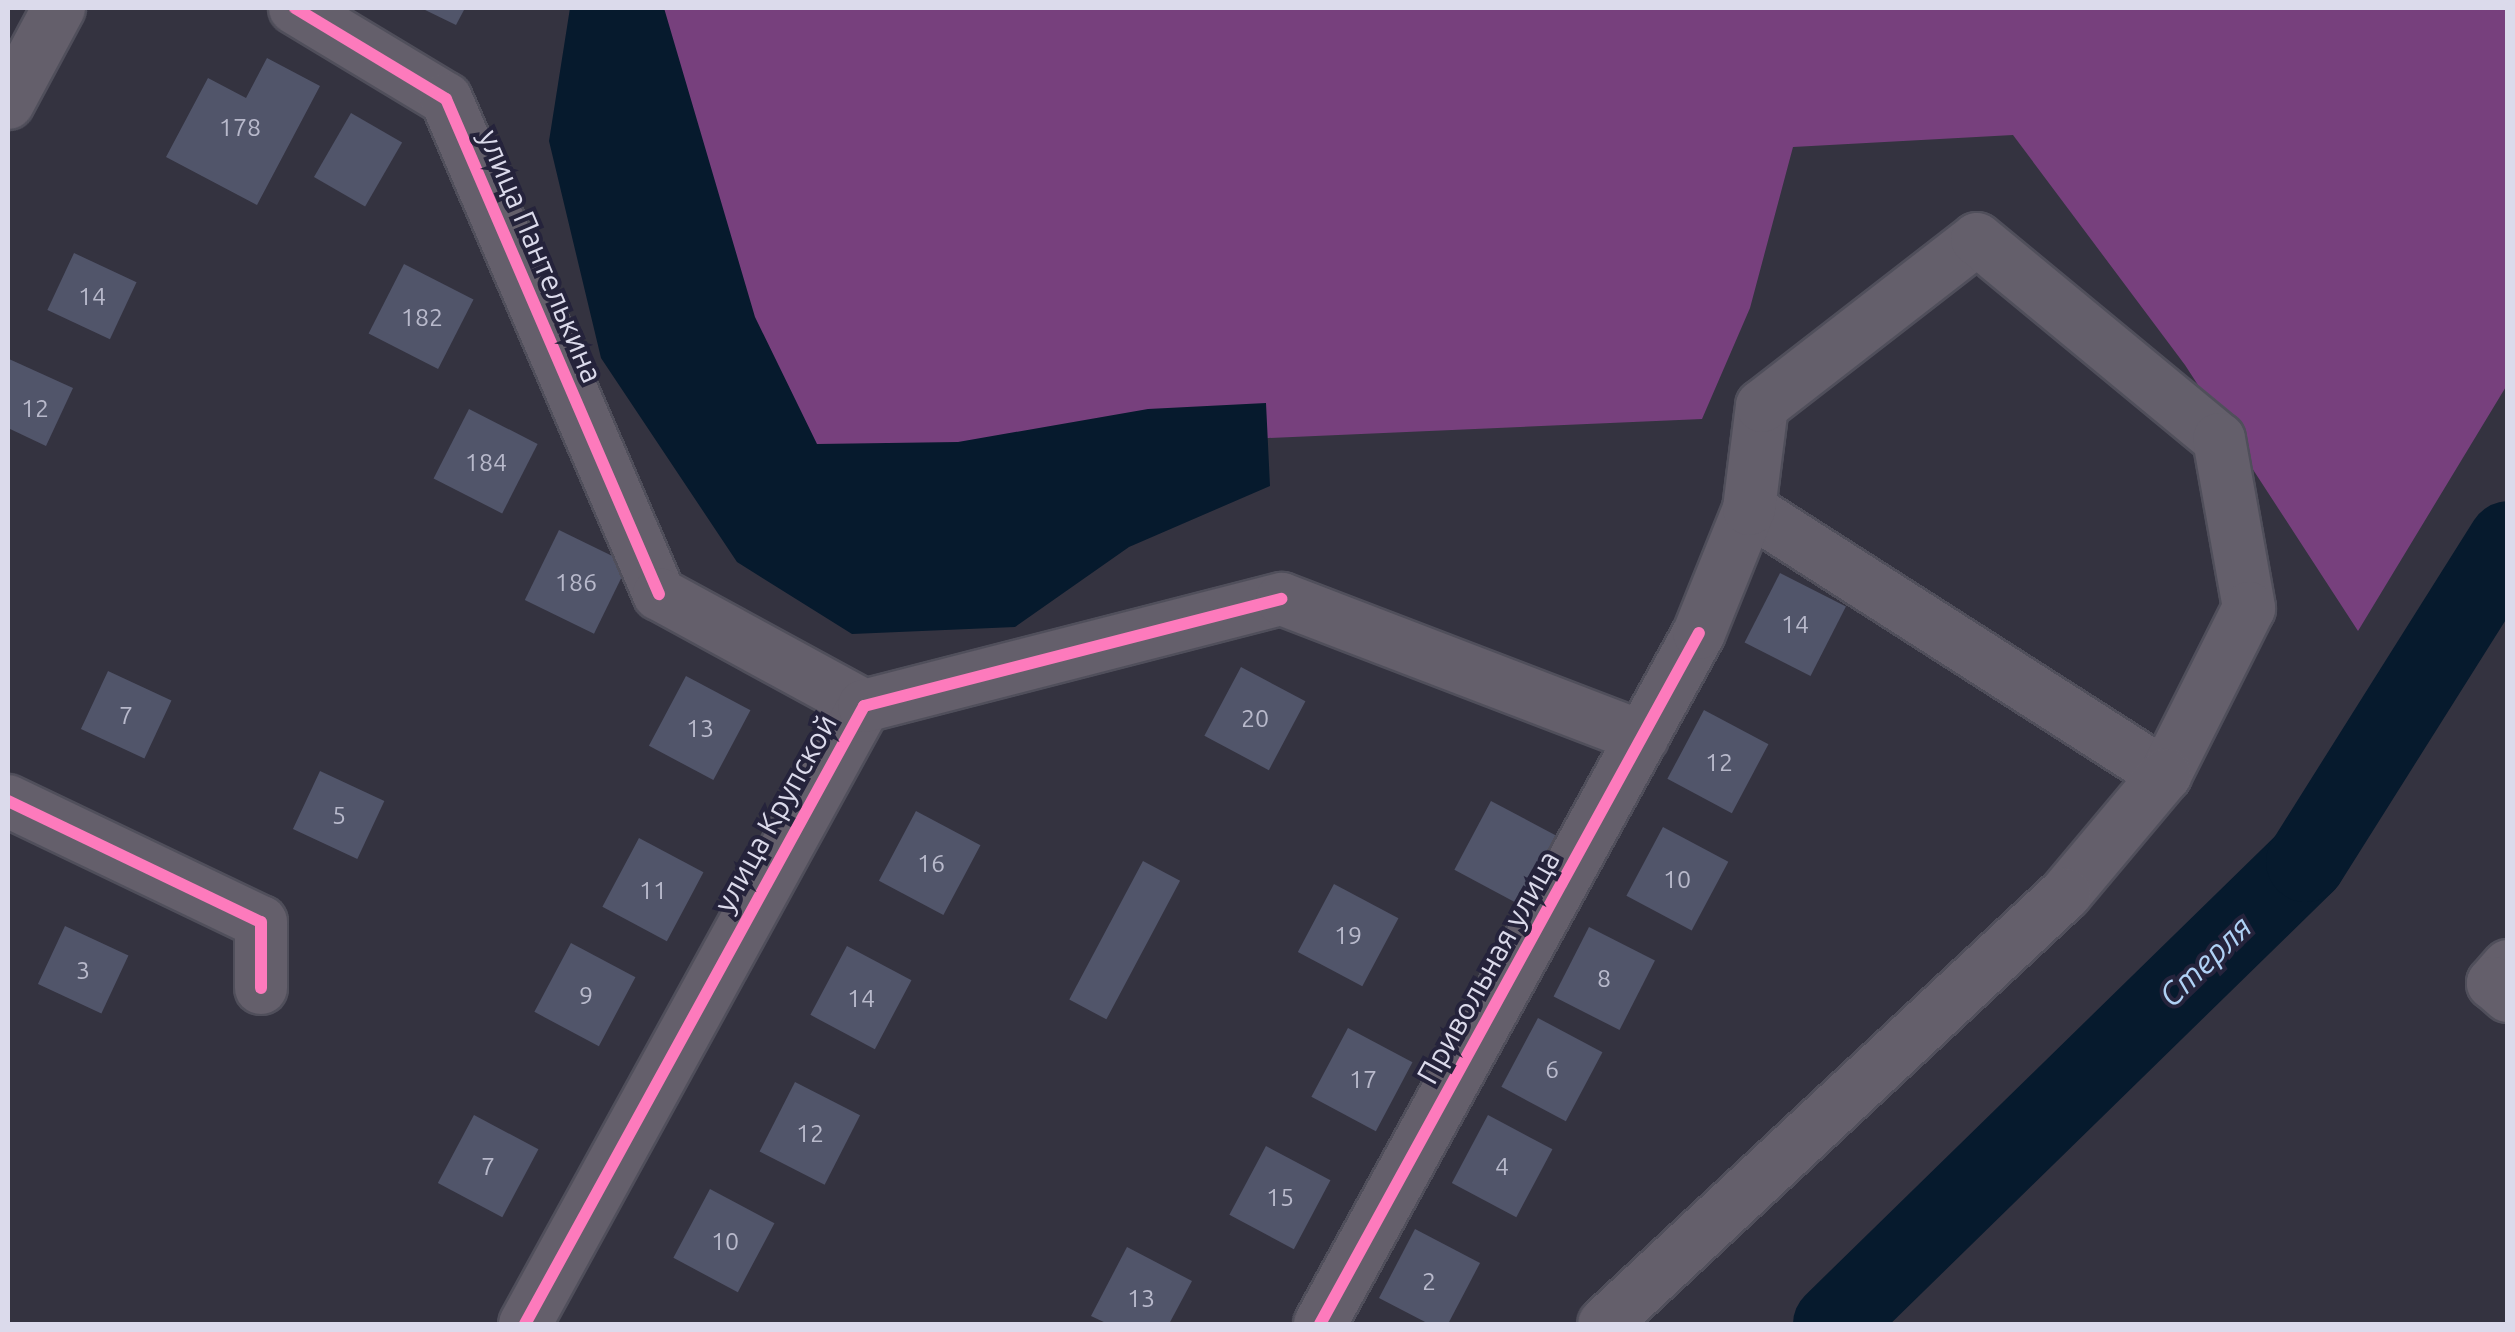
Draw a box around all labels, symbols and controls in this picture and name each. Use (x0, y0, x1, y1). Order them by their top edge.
house number: 178 (219, 112, 261, 142)
street label: улица Пантелькина (471, 124, 611, 388)
house number: 14 (78, 281, 106, 311)
house number: 182 (401, 302, 443, 332)
house number: 12 (21, 393, 49, 423)
house number: 184 (465, 447, 507, 477)
house number: 186 (555, 567, 597, 597)
house number: 14 (1781, 609, 1809, 639)
house number: 7 (119, 700, 133, 730)
house number: 20 (1241, 703, 1269, 733)
street label: улица Крупской (706, 708, 844, 918)
house number: 13 (686, 713, 714, 743)
house number: 12 (1705, 747, 1733, 777)
house number: 5 (332, 800, 346, 830)
street label: Привольная улица (1409, 844, 1567, 1090)
house number: 16 (917, 848, 945, 878)
house number: 10 (1663, 864, 1691, 894)
house number: 11 (639, 875, 667, 905)
water label: Стерля (2151, 908, 2259, 1014)
house number: 19 (1334, 920, 1362, 950)
house number: 3 (76, 955, 90, 985)
house number: 8 (1597, 963, 1611, 993)
house number: 9 (579, 980, 593, 1010)
house number: 14 (847, 983, 875, 1013)
house number: 6 (1545, 1054, 1559, 1084)
house number: 17 (1349, 1064, 1377, 1094)
house number: 12 (796, 1118, 824, 1148)
house number: 7 (481, 1151, 495, 1181)
house number: 4 (1495, 1151, 1509, 1181)
house number: 15 (1266, 1182, 1294, 1212)
house number: 10 (711, 1226, 739, 1256)
house number: 2 (1422, 1266, 1436, 1296)
house number: 13 (1127, 1283, 1155, 1313)

